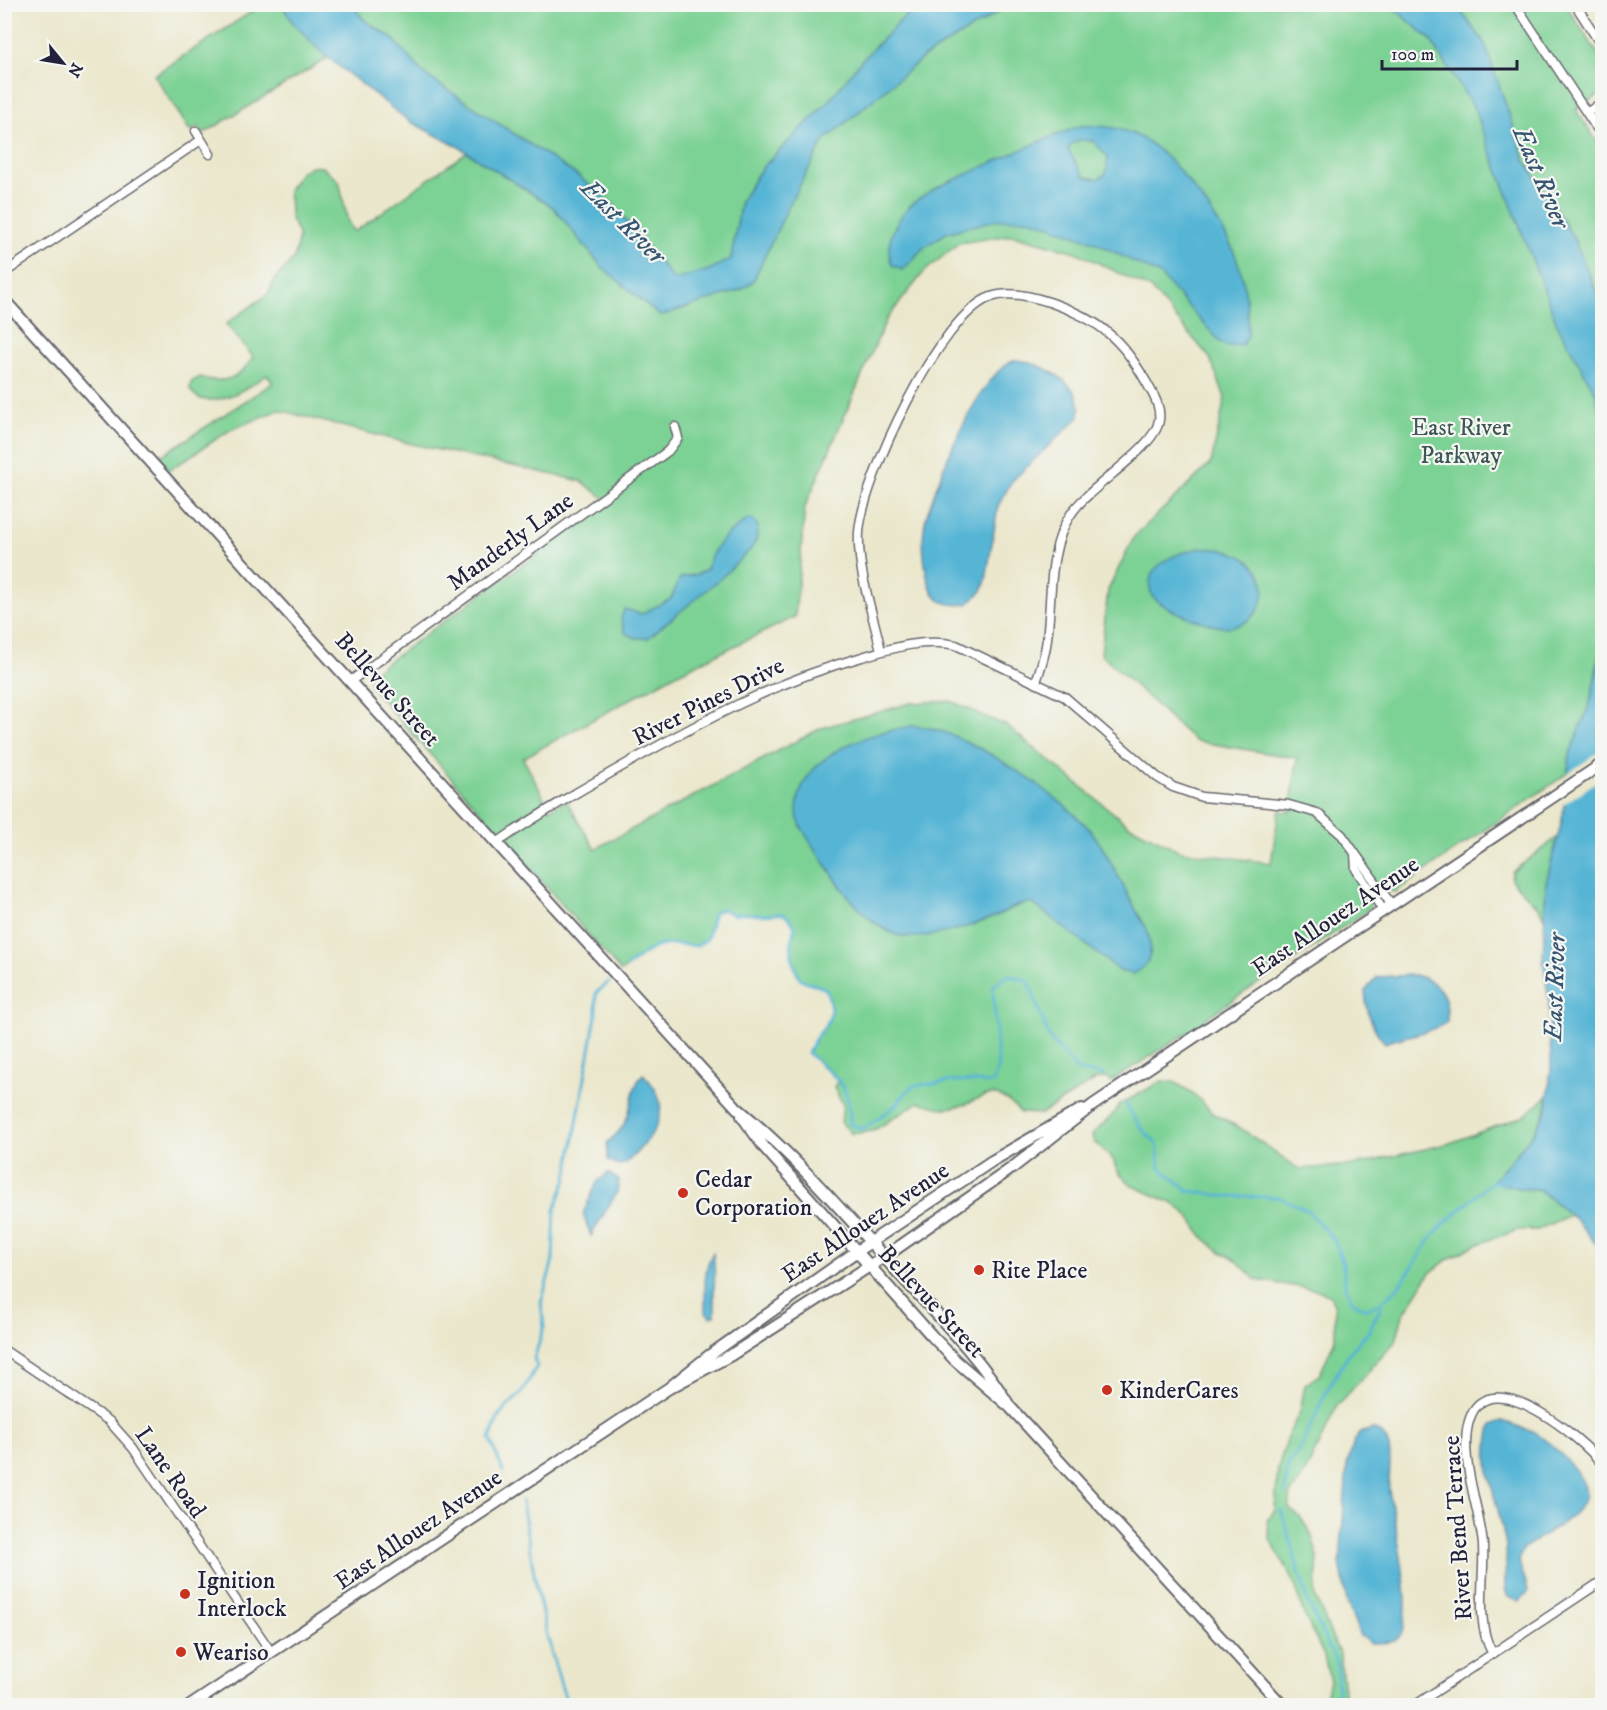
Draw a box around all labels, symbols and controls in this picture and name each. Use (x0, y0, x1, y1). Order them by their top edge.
north arrow (33, 33, 93, 93)
scale bar (1382, 33, 1517, 71)
text: 100 m (1391, 44, 1434, 66)
text: N (63, 59, 87, 81)
water label: East River (1504, 120, 1578, 235)
water label: East River (572, 171, 674, 273)
park label: East River Parkway (1411, 413, 1511, 471)
street label: Manderly Lane (442, 486, 580, 598)
street label: Bellevue Street (328, 626, 447, 753)
street label: River Pines Drive (628, 651, 789, 753)
street label: East Allouez Avenue (1246, 850, 1425, 984)
water label: East River (1537, 931, 1574, 1043)
street label: East Allouez Avenue (776, 1156, 955, 1290)
place label: Cedar Corporation (695, 1165, 813, 1223)
marker: Cedar Corporation (676, 1186, 690, 1200)
street label: Bellevue Street (871, 1239, 991, 1365)
place label: Rite Place (991, 1256, 1087, 1286)
marker: Rite Place (972, 1263, 986, 1277)
place label: KinderCares (1119, 1376, 1238, 1406)
marker: KinderCares (1100, 1383, 1114, 1397)
street label: Lane Road (128, 1421, 213, 1524)
street label: River Bend Terrace (1437, 1434, 1479, 1621)
street label: East Allouez Avenue (329, 1463, 508, 1597)
place label: Ignition Interlock (197, 1566, 287, 1624)
marker: Ignition Interlock (178, 1587, 192, 1601)
place label: Weariso (192, 1638, 269, 1668)
marker: Weariso (174, 1645, 188, 1659)

